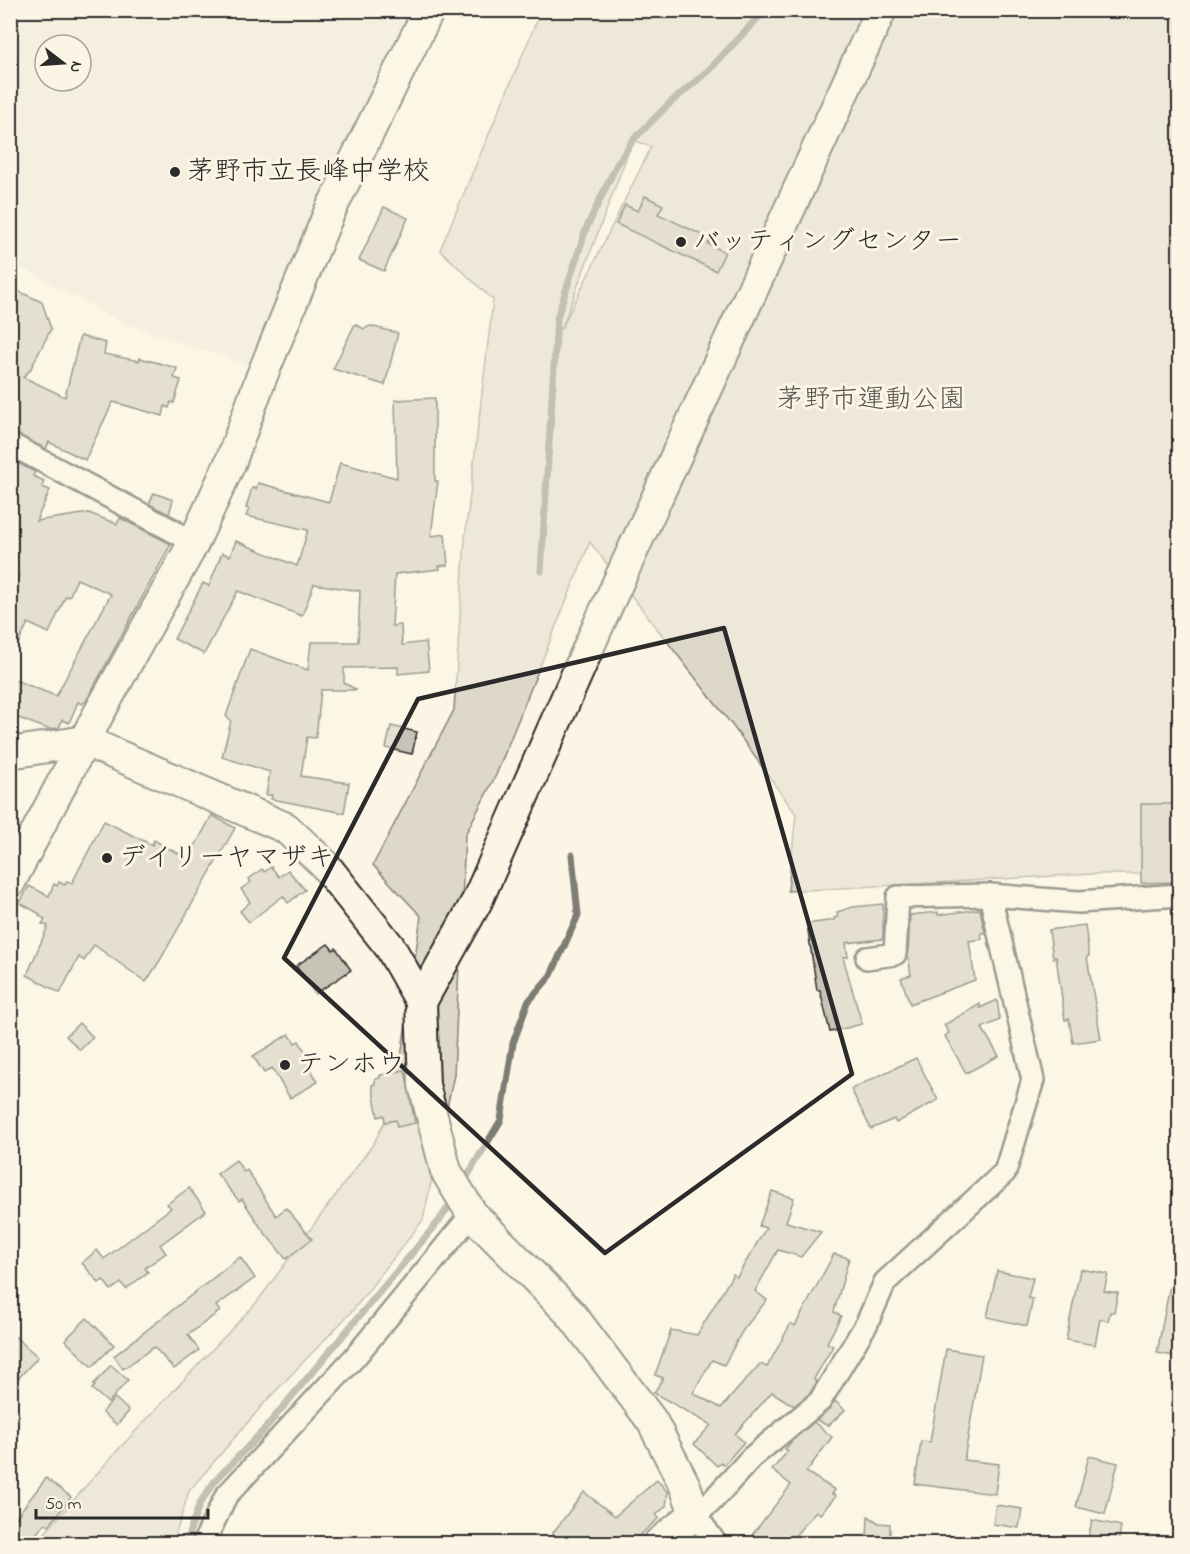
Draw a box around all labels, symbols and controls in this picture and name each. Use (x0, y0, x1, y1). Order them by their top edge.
north arrow (33, 33, 93, 93)
text: N (62, 58, 88, 76)
place label: 茅野市立長峰中学校 (187, 153, 430, 192)
marker: 茅野市立長峰中学校 (168, 165, 182, 179)
place label: バッティングセンター (693, 223, 962, 262)
marker: バッティングセンター (674, 235, 688, 249)
park label: 茅野市運動公園 (777, 381, 966, 420)
place label: デイリーヤマザキ (119, 839, 334, 878)
marker: デイリーヤマザキ (100, 851, 114, 865)
place label: テンホウ (297, 1046, 405, 1085)
marker: テンホウ (278, 1058, 292, 1072)
scale bar (36, 1482, 208, 1520)
text: 50 m (45, 1492, 82, 1518)

